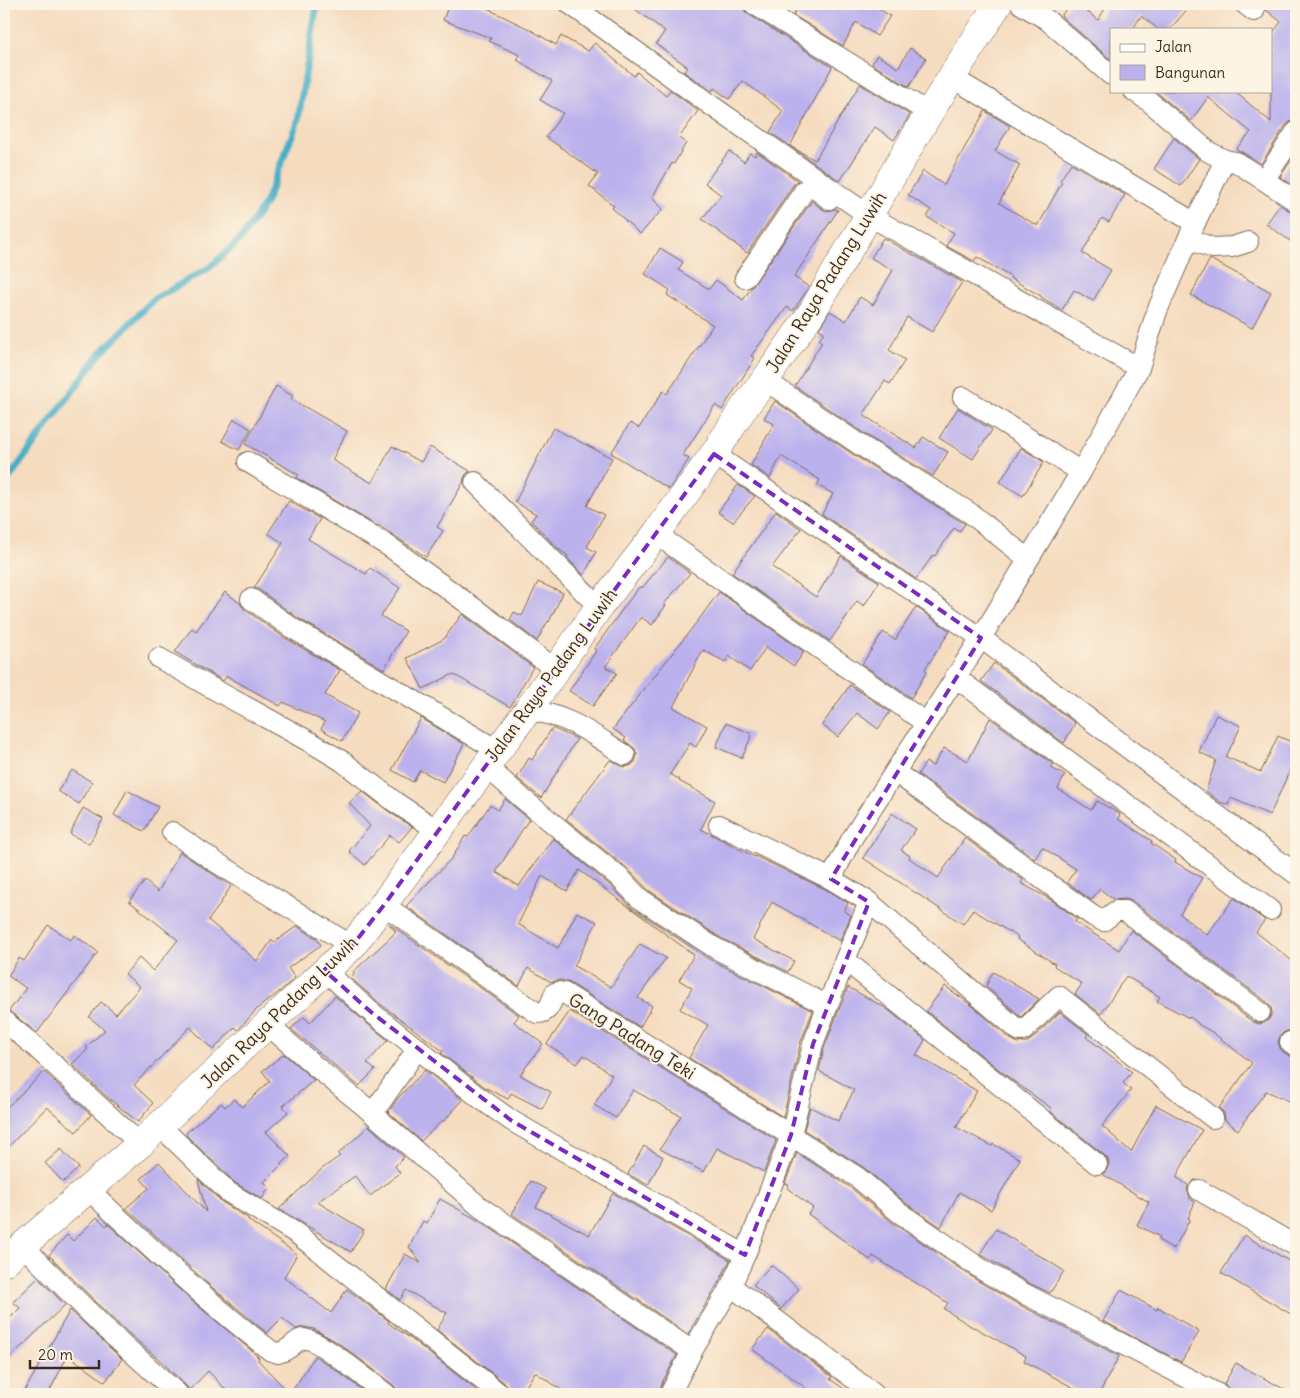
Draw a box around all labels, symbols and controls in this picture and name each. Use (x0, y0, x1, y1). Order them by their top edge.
legend (1110, 28, 1272, 92)
text: Jalan (1155, 37, 1192, 56)
text: Bangunan (1155, 63, 1225, 82)
street label: Jalan Raya Padang Luwih (761, 187, 891, 377)
street label: Jalan Raya Padang Luwih (480, 583, 622, 767)
street label: Jalan Raya Padang Luwih (196, 931, 362, 1093)
street label: Gang Padang Teki (564, 988, 700, 1084)
scale bar (30, 1338, 99, 1370)
text: 20 m (38, 1345, 73, 1364)

